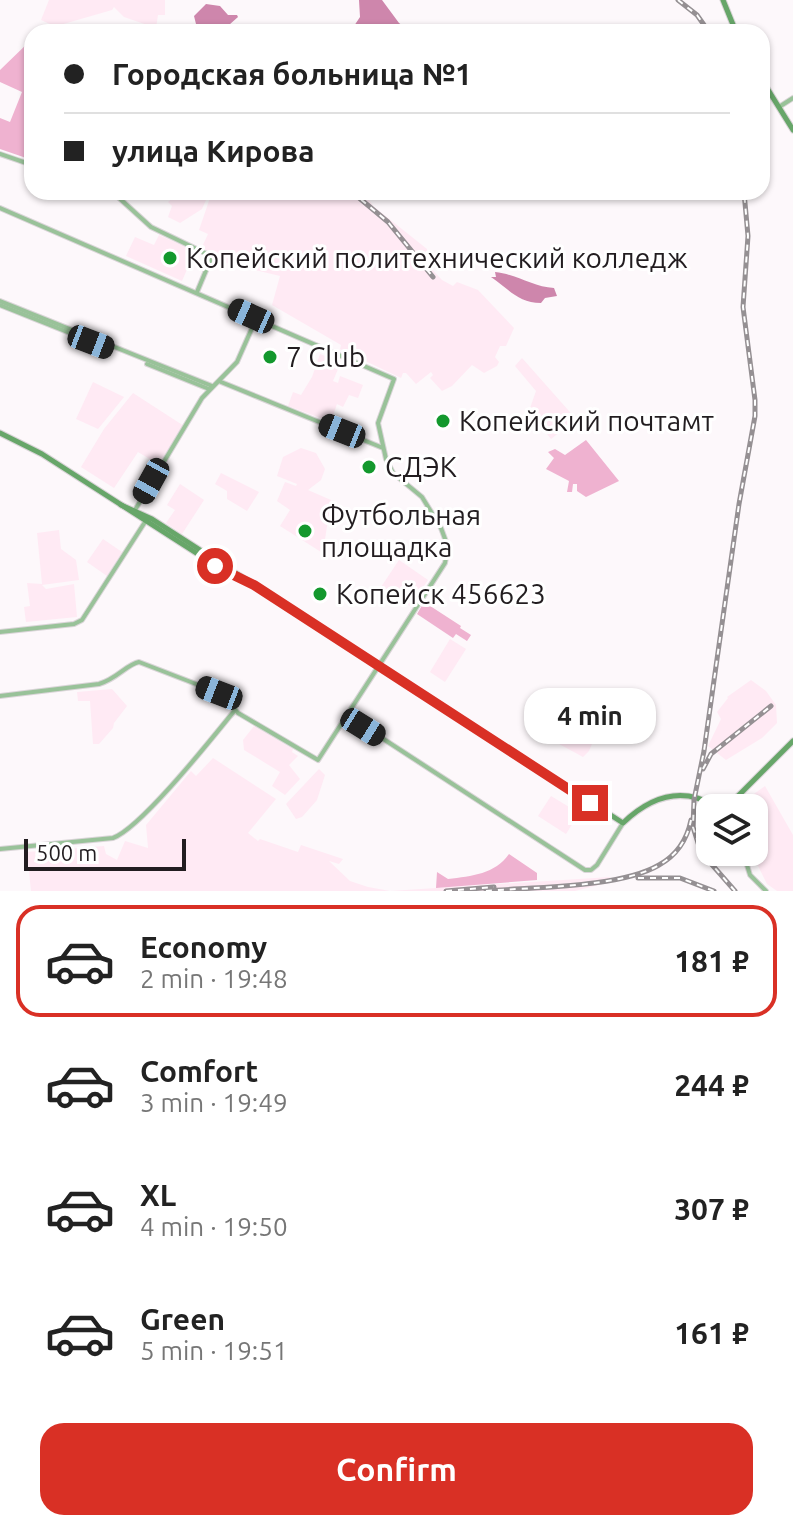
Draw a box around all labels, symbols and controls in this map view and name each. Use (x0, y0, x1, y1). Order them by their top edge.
text: Городская больница №1 (112, 57, 472, 91)
text: улица Кирова (112, 134, 314, 168)
place label: Копейский политехнический колледж (186, 242, 688, 273)
marker: Копейский политехнический колледж (161, 249, 179, 267)
car (224, 295, 278, 337)
car (64, 322, 118, 362)
place label: 7 Club (286, 341, 365, 372)
marker: 7 Club (261, 348, 279, 366)
place label: Копейский почтамт (459, 405, 715, 436)
car (315, 411, 369, 451)
marker: Копейский почтамт (434, 412, 452, 430)
place label: СДЭК (385, 451, 457, 482)
car (129, 454, 173, 508)
marker: СДЭК (360, 458, 378, 476)
place label: Футбольная площадка (321, 499, 481, 562)
marker: Футбольная площадка (296, 522, 314, 540)
route start (197, 548, 233, 584)
place label: Копейск 456623 (336, 578, 546, 609)
marker: Копейск 456623 (311, 585, 329, 603)
car (192, 673, 246, 713)
callout: 4 min (524, 687, 656, 743)
text: 4 min (557, 701, 623, 730)
car (336, 704, 390, 750)
route end (572, 785, 608, 821)
map controls (696, 794, 768, 866)
button: layers (696, 794, 768, 866)
scale bar (24, 835, 186, 871)
text: 500 m (36, 840, 97, 865)
icon: car (44, 925, 116, 997)
text: Economy (140, 930, 267, 964)
text: 181 ₽ (674, 944, 749, 978)
text: 2 min · 19:48 (140, 964, 288, 993)
icon: car (44, 1049, 116, 1121)
text: Comfort (140, 1054, 258, 1088)
text: 244 ₽ (674, 1068, 749, 1102)
text: 3 min · 19:49 (140, 1088, 288, 1117)
icon: car (44, 1173, 116, 1245)
text: XL (140, 1178, 176, 1212)
text: 307 ₽ (674, 1192, 749, 1226)
text: 4 min · 19:50 (140, 1212, 288, 1241)
icon: car (44, 1297, 116, 1369)
text: Green (140, 1302, 225, 1336)
text: 161 ₽ (674, 1316, 749, 1350)
text: 5 min · 19:51 (140, 1336, 288, 1365)
button: Confirm (40, 1423, 753, 1515)

